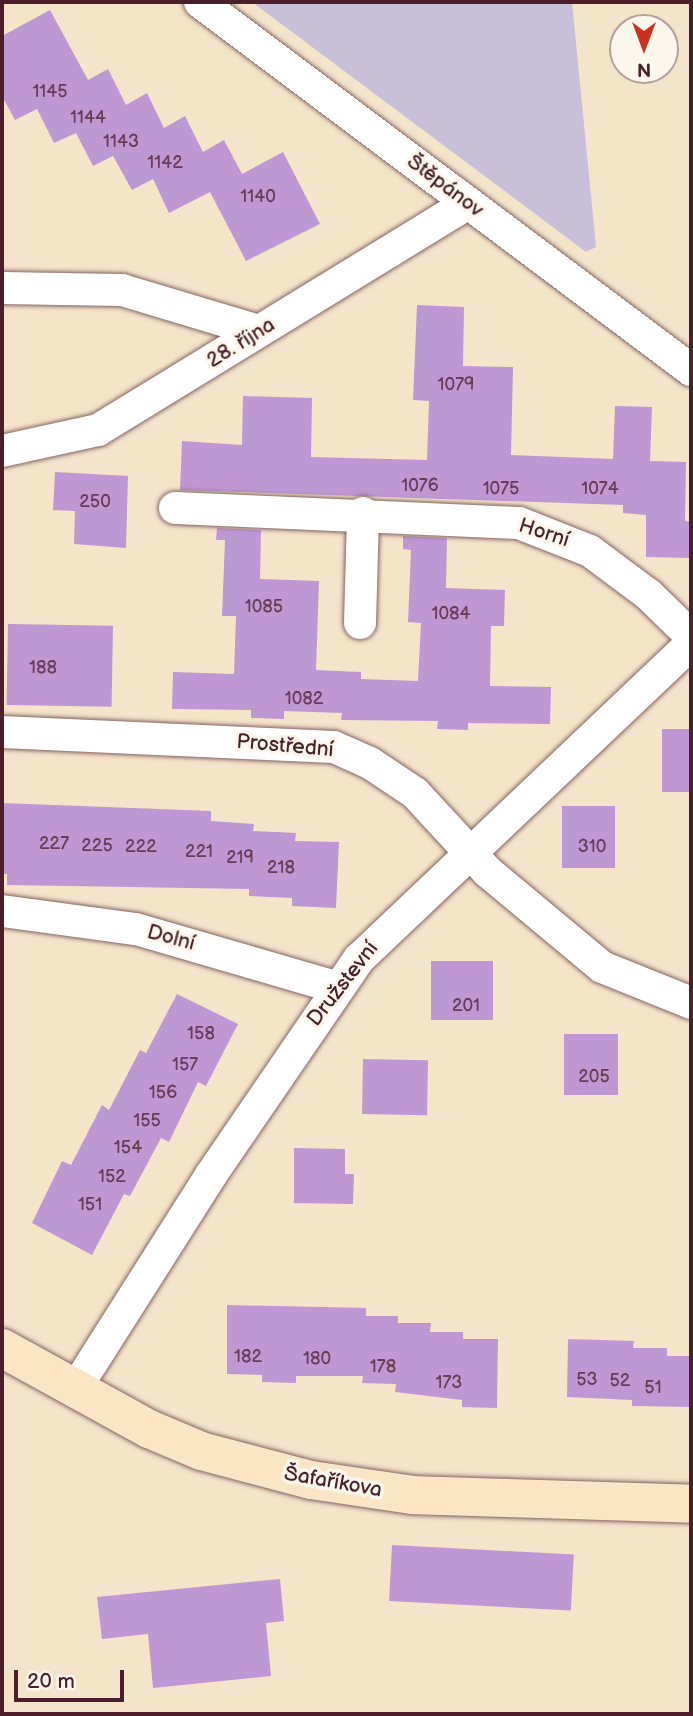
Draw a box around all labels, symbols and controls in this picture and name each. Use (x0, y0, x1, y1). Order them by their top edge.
north arrow (609, 14, 679, 84)
text: N (637, 57, 651, 80)
house number: 1145 (32, 81, 68, 103)
house number: 1144 (70, 107, 106, 129)
house number: 1143 (103, 131, 139, 153)
street label: Štěpánov (402, 149, 488, 223)
house number: 1142 (147, 152, 183, 174)
house number: 1140 (240, 186, 276, 208)
street label: 28. října (202, 312, 280, 374)
house number: 1079 (438, 374, 474, 396)
house number: 1076 (401, 475, 439, 497)
house number: 1075 (483, 478, 519, 500)
house number: 1074 (581, 478, 619, 500)
house number: 250 (79, 491, 111, 513)
street label: Horní (516, 513, 572, 553)
house number: 1085 (245, 596, 283, 618)
house number: 1084 (431, 603, 471, 625)
house number: 188 (29, 657, 57, 679)
house number: 1082 (285, 688, 323, 710)
street label: Prostřední (235, 729, 335, 763)
house number: 227 (39, 833, 69, 855)
house number: 225 (81, 835, 113, 857)
house number: 222 (125, 836, 157, 858)
house number: 310 (578, 836, 606, 858)
house number: 221 (185, 841, 213, 863)
house number: 219 (226, 847, 254, 869)
house number: 218 (267, 857, 295, 879)
street label: Dolní (144, 920, 198, 956)
street label: Družstevní (302, 937, 384, 1031)
house number: 201 (452, 995, 480, 1017)
house number: 158 (187, 1023, 215, 1045)
house number: 157 (172, 1054, 198, 1076)
house number: 205 (578, 1066, 610, 1088)
house number: 156 (149, 1082, 177, 1104)
house number: 155 (133, 1110, 161, 1132)
house number: 154 (114, 1137, 142, 1159)
house number: 152 (98, 1166, 126, 1188)
house number: 151 (78, 1194, 102, 1216)
house number: 182 (234, 1346, 262, 1368)
house number: 180 (303, 1348, 331, 1370)
house number: 178 (370, 1356, 396, 1378)
house number: 53 (576, 1369, 598, 1391)
house number: 52 (610, 1370, 630, 1392)
house number: 173 (436, 1372, 462, 1394)
house number: 51 (644, 1377, 662, 1399)
street label: Šafaříkova (282, 1461, 384, 1503)
scale bar (18, 1656, 128, 1700)
text: 20 m (27, 1669, 75, 1694)

